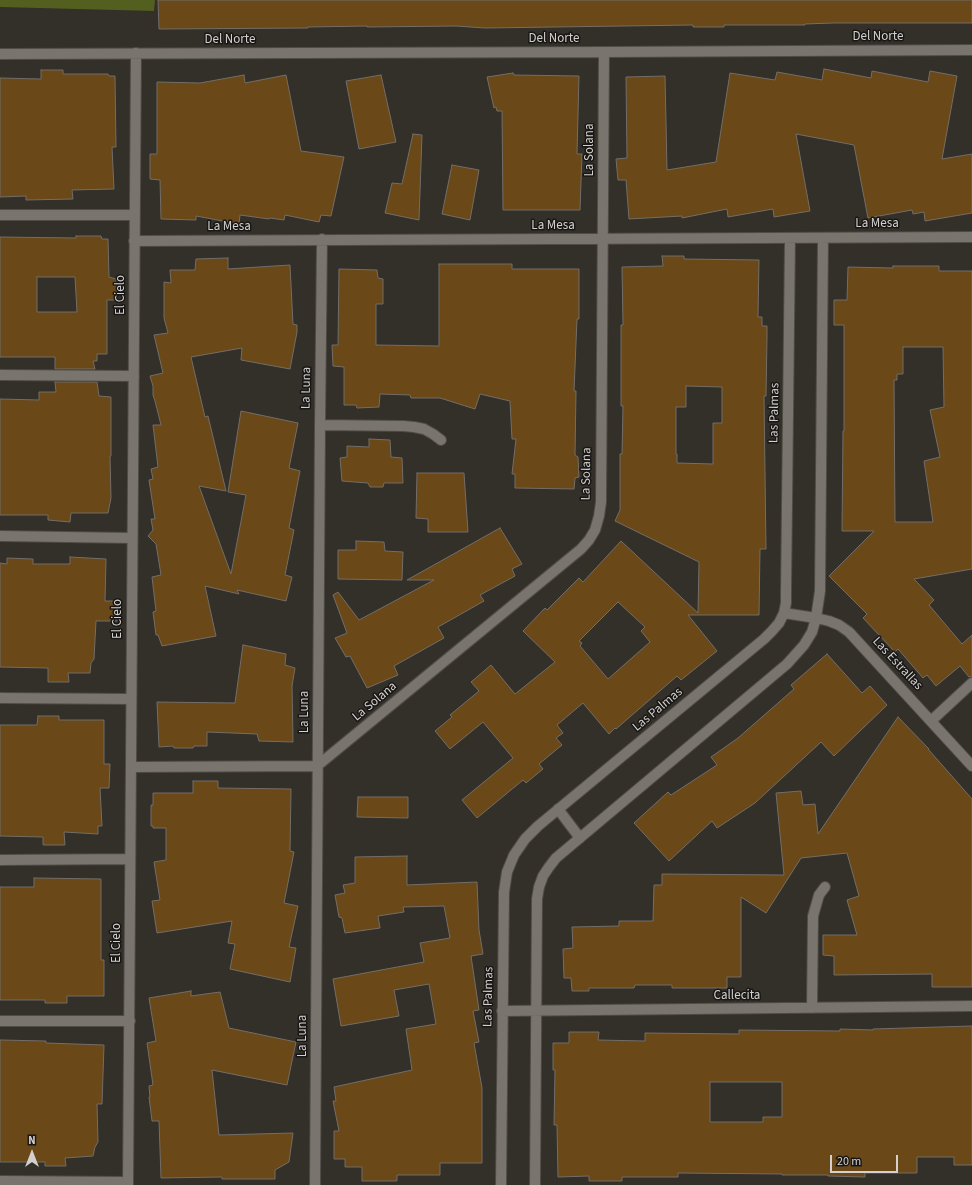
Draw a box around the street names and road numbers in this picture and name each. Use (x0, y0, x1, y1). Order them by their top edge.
street label: Del Norte (853, 29, 903, 45)
street label: Del Norte (529, 31, 579, 47)
street label: Del Norte (205, 32, 255, 48)
street label: La Solana (582, 124, 598, 176)
street label: La Mesa (855, 216, 899, 232)
street label: La Mesa (531, 218, 575, 234)
street label: La Mesa (207, 219, 251, 235)
street label: El Cielo (113, 275, 129, 315)
street label: La Luna (299, 367, 315, 409)
street label: Las Palmas (767, 383, 783, 443)
street label: La Solana (579, 447, 595, 501)
street label: El Cielo (110, 599, 126, 639)
street label: Las Estrallas (869, 634, 925, 694)
street label: La Solana (350, 679, 400, 725)
street label: Las Palmas (630, 685, 686, 735)
street label: La Luna (297, 691, 313, 733)
street label: El Cielo (109, 923, 125, 963)
street label: Las Palmas (481, 967, 497, 1027)
street label: Callecita (714, 988, 760, 1004)
street label: La Luna (295, 1015, 311, 1057)

